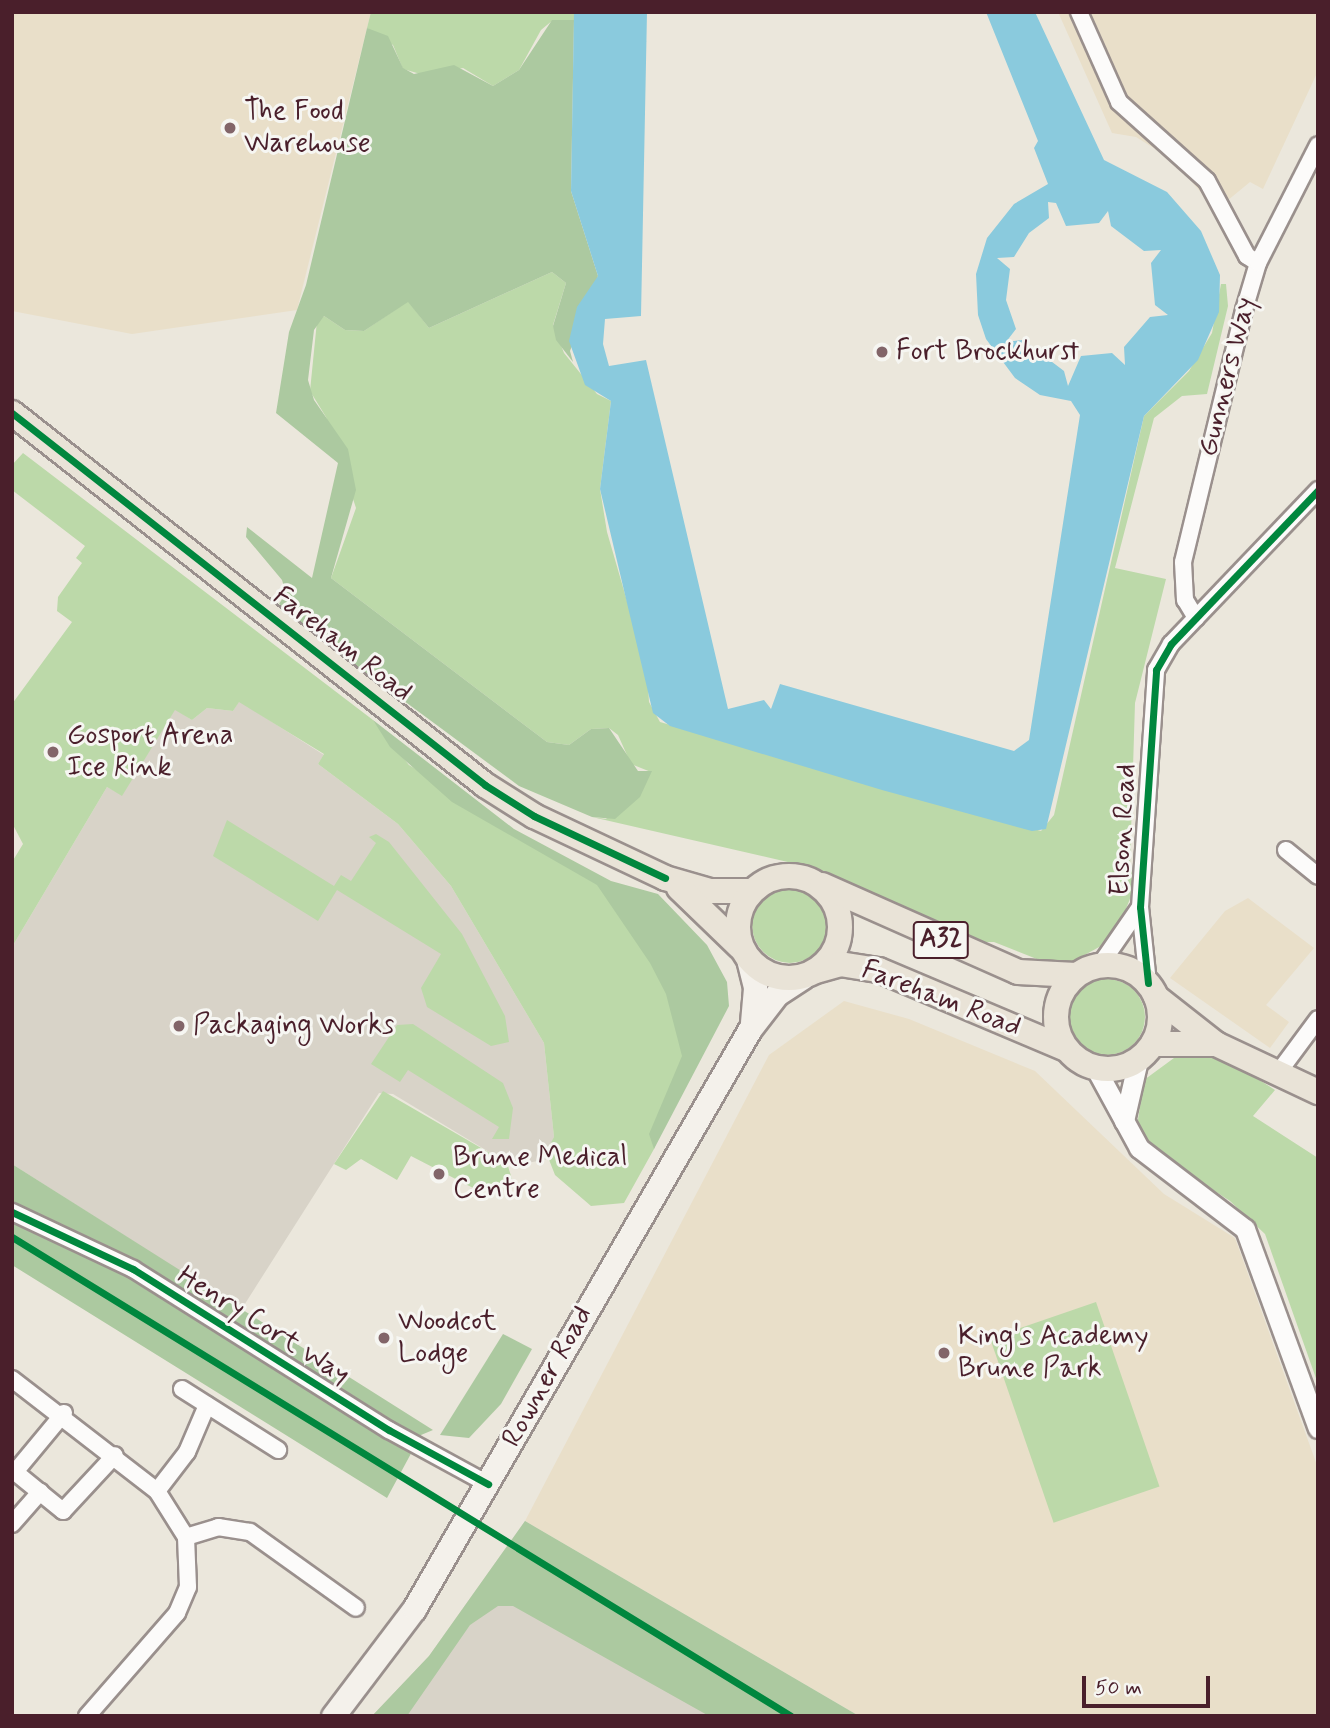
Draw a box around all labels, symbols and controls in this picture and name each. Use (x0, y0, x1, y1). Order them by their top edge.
place label: The Food Warehouse (244, 95, 371, 161)
marker: The Food Warehouse (222, 120, 238, 136)
street label: Gunners Way (1191, 292, 1265, 462)
place label: Fort Brockhurst (896, 335, 1079, 369)
marker: Fort Brockhurst (874, 344, 890, 360)
street label: Fareham Road (266, 580, 418, 710)
place label: Gosport Arena Ice Rink (67, 719, 237, 785)
marker: Gosport Arena Ice Rink (45, 744, 61, 760)
street label: Elson Road (1104, 763, 1144, 897)
road number: A32 (911, 917, 971, 962)
street label: Fareham Road (857, 953, 1025, 1045)
place label: Packaging Works (193, 1009, 394, 1043)
marker: Packaging Works (171, 1018, 187, 1034)
place label: Brune Medical Centre (453, 1141, 631, 1207)
marker: Brune Medical Centre (431, 1166, 447, 1182)
street label: Henry Cort Way (170, 1259, 356, 1393)
street label: Rowner Road (495, 1300, 601, 1454)
place label: Woodcot Lodge (398, 1305, 496, 1371)
place label: King's Academy Brune Park (958, 1320, 1153, 1386)
marker: Woodcot Lodge (376, 1330, 392, 1346)
marker: King's Academy Brune Park (936, 1345, 952, 1361)
scale bar (1085, 1662, 1213, 1706)
text: 50 m (1095, 1674, 1142, 1702)

